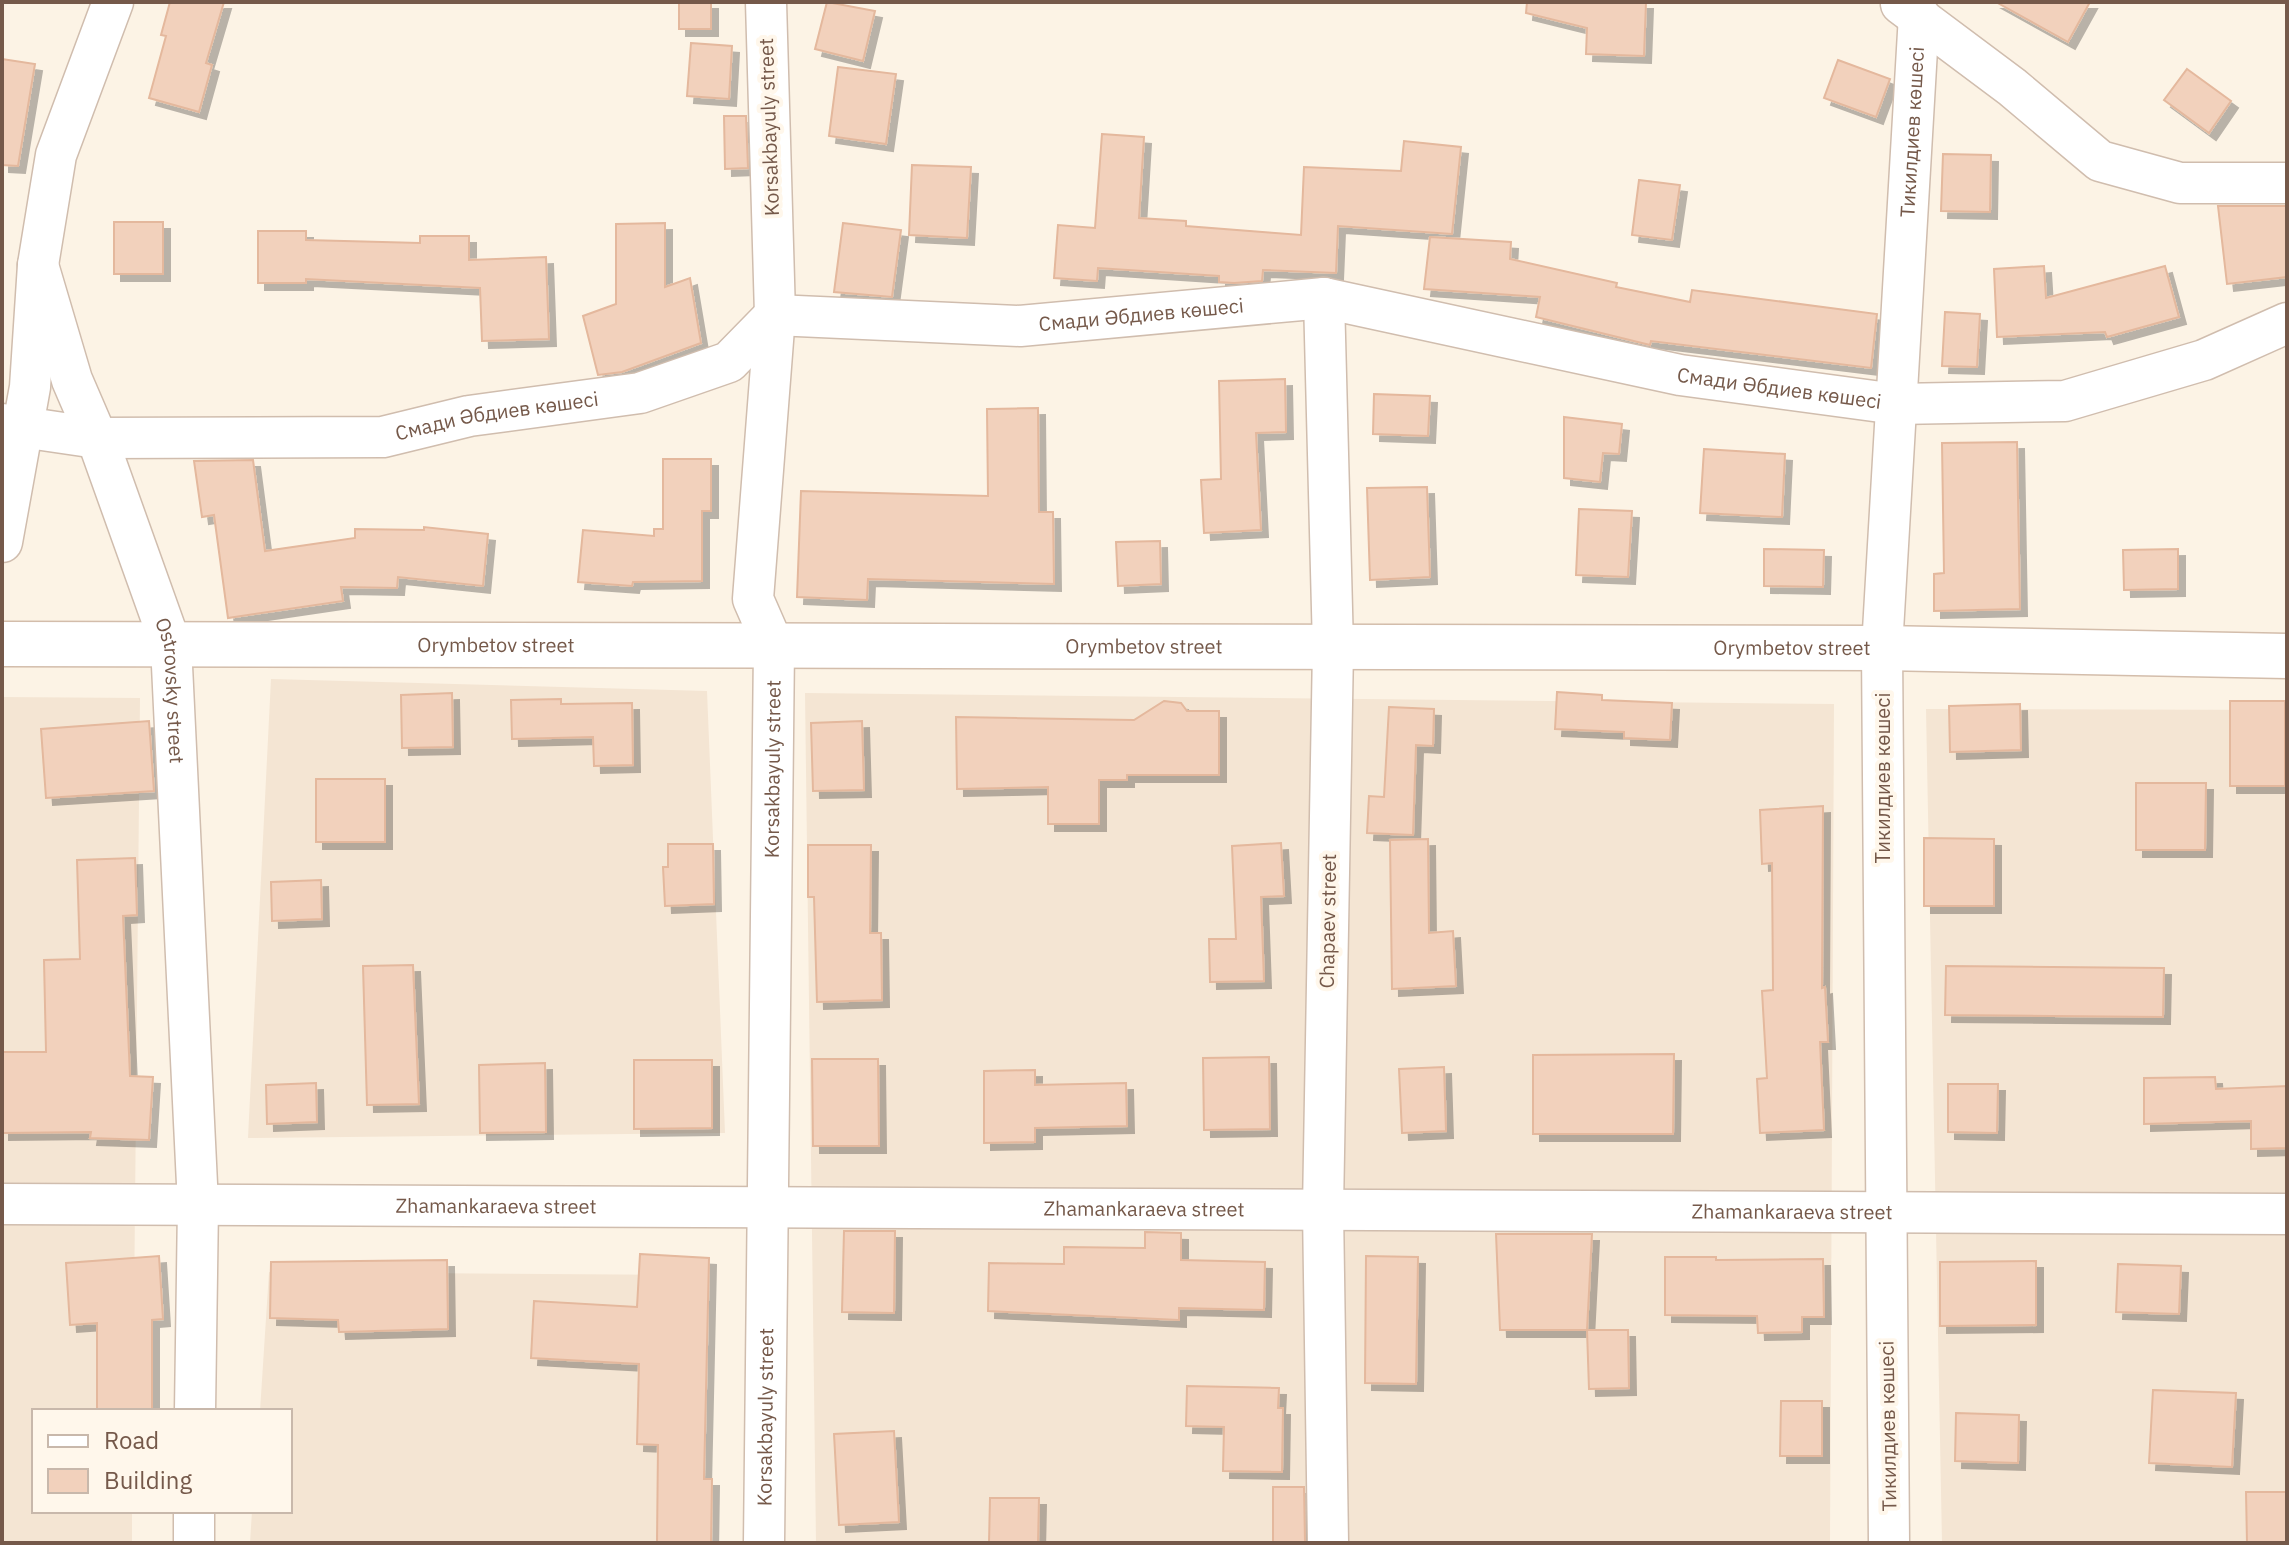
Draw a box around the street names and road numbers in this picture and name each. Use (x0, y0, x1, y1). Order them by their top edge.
street label: Korsakbayuly street (752, 38, 785, 216)
street label: Тикилдиев көшесі (1893, 46, 1930, 218)
street label: Смади Әбдиев көшесі (1037, 291, 1245, 337)
street label: Смади Әбдиев көшесі (1675, 361, 1883, 415)
street label: Смади Әбдиев көшесі (392, 385, 600, 447)
street label: Ostrovsky street (149, 614, 191, 764)
street label: Orymbetov street (417, 631, 575, 658)
street label: Orymbetov street (1065, 632, 1223, 660)
street label: Orymbetov street (1713, 634, 1871, 661)
street label: Korsakbayuly street (758, 680, 787, 858)
street label: Тикилдиев көшесі (1869, 693, 1896, 863)
street label: Chapaev street (1313, 853, 1342, 989)
street label: Zhamankaraeva street (395, 1192, 597, 1220)
street label: Zhamankaraeva street (1043, 1195, 1245, 1222)
street label: Zhamankaraeva street (1691, 1197, 1893, 1225)
street label: Korsakbayuly street (750, 1328, 779, 1506)
street label: Тикилдиев көшесі (1873, 1340, 1902, 1512)

